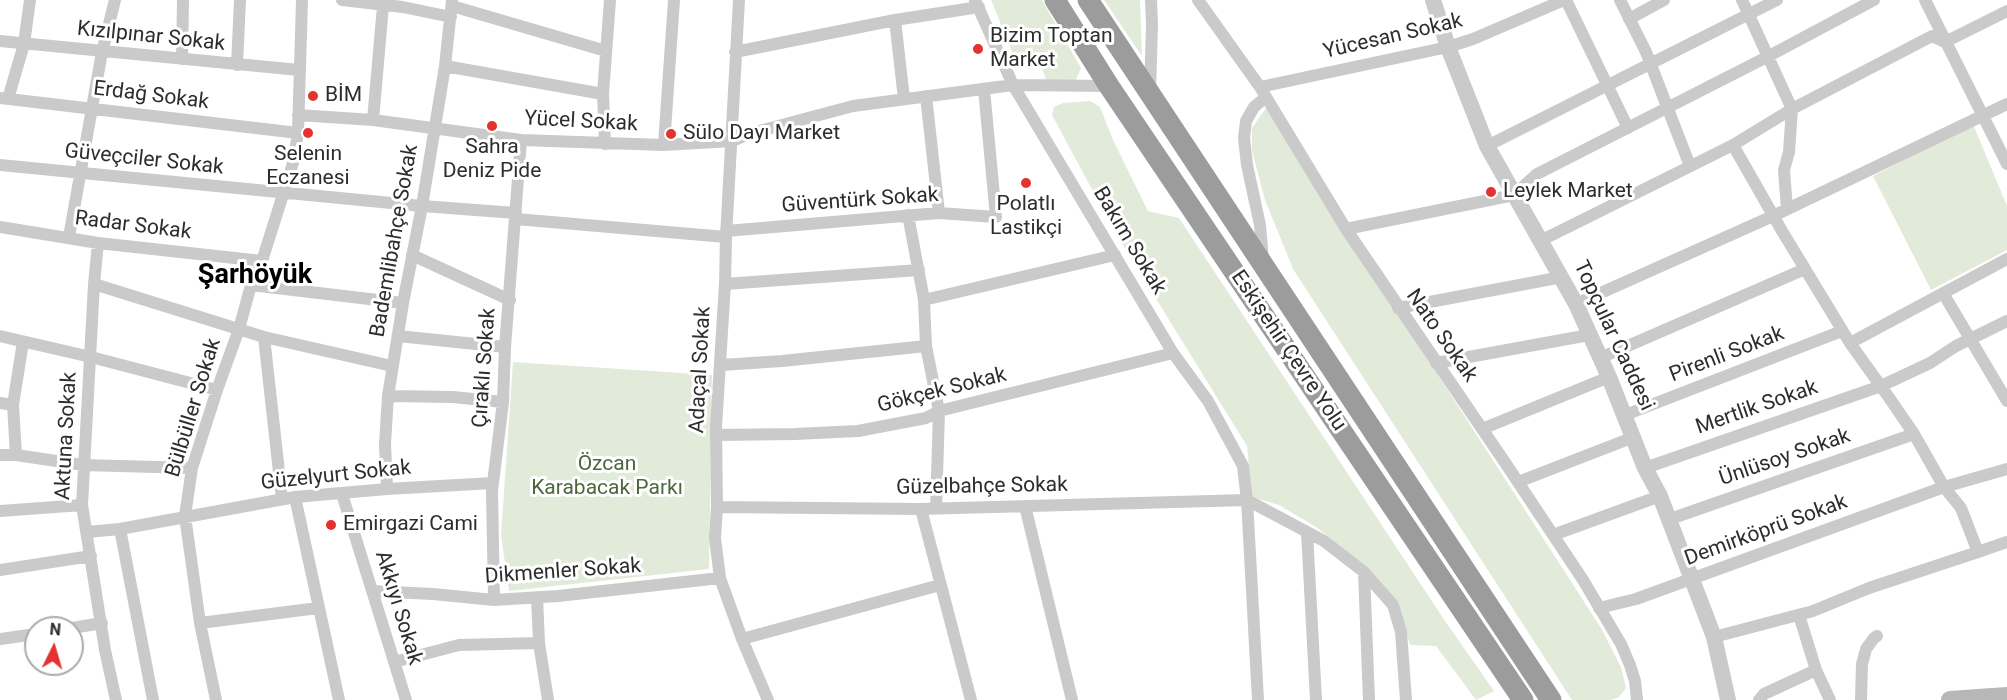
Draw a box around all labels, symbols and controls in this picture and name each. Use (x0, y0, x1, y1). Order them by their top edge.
street label: Yücesan Sokak (1321, 9, 1465, 65)
street label: Kızılpınar Sokak (76, 17, 226, 57)
place label: Bizim Toptan Market (990, 24, 1113, 74)
marker: Bizim Toptan Market (971, 42, 985, 56)
street label: Erdağ Sokak (92, 76, 210, 116)
place label: BİM (325, 83, 362, 109)
marker: BİM (306, 89, 320, 103)
street label: Yücel Sokak (524, 106, 638, 138)
marker: Sahra Deniz Pide (485, 119, 499, 133)
place label: Sülo Dayı Market (683, 121, 840, 147)
marker: Selenin Eczanesi (301, 126, 315, 140)
marker: Sülo Dayı Market (664, 127, 678, 141)
place label: Sahra Deniz Pide (443, 135, 541, 185)
street label: Güveçciler Sokak (63, 139, 225, 181)
place label: Selenin Eczanesi (266, 142, 350, 192)
street label: Bademlibahçe Sokak (366, 143, 424, 339)
marker: Polatlı Lastikçi (1019, 176, 1033, 190)
place label: Leylek Market (1503, 179, 1633, 205)
street label: Güventürk Sokak (781, 183, 939, 219)
street label: Bakım Sokak (1087, 183, 1171, 299)
marker: Leylek Market (1484, 185, 1498, 199)
place label: Polatlı Lastikçi (990, 192, 1062, 242)
street label: Radar Sokak (73, 206, 193, 246)
street label: Topçular Caddesi (1567, 257, 1659, 415)
district label: Şarhöyük (198, 260, 312, 292)
street label: Eskişehir Çevre Yolu (1225, 266, 1351, 436)
street label: Nato Sokak (1400, 285, 1482, 387)
street label: Adaçal Sokak (685, 306, 717, 434)
street label: Çıraklı Sokak (468, 307, 502, 429)
street label: Pirenli Sokak (1666, 322, 1788, 388)
street label: Bülbüller Sokak (161, 335, 227, 481)
street label: Gökçek Sokak (875, 363, 1009, 419)
street label: Aktuna Sokak (51, 371, 83, 501)
street label: Mertlik Sokak (1693, 375, 1821, 441)
street label: Ünlüsoy Sokak (1716, 424, 1854, 492)
park label: Özcan Karabacak Parkı (531, 452, 683, 502)
street label: Güzelyurt Sokak (260, 456, 412, 496)
street label: Güzelbahçe Sokak (896, 473, 1068, 501)
street label: Demirköprü Sokak (1681, 490, 1851, 572)
place label: Emirgazi Cami (343, 512, 478, 538)
marker: Emirgazi Cami (324, 518, 338, 532)
street label: Akkıyı Sokak (369, 548, 427, 668)
street label: Dikmenler Sokak (484, 554, 642, 590)
north arrow (24, 616, 84, 676)
text: N (49, 620, 62, 640)

